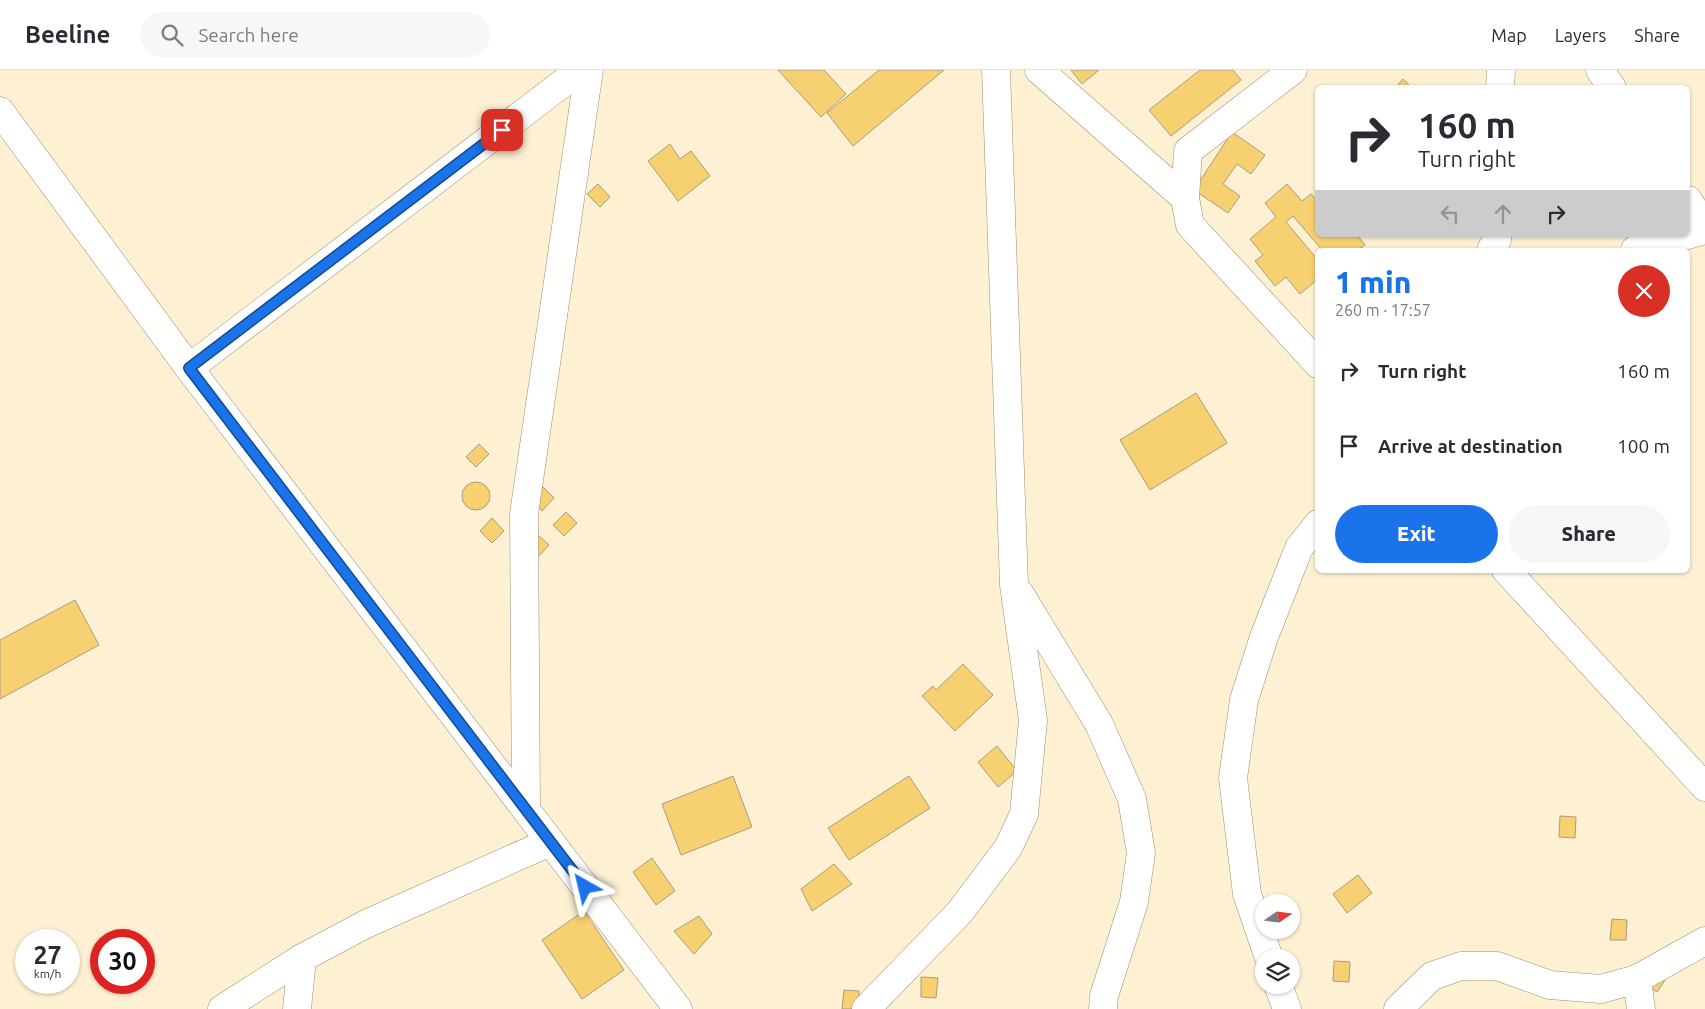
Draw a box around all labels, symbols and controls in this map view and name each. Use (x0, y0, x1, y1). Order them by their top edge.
search box (140, 12, 490, 57)
text: Beeline (25, 21, 110, 48)
icon: search (158, 21, 186, 49)
text: Search here (198, 24, 299, 46)
text: Map (1491, 25, 1527, 45)
text: Layers (1555, 25, 1606, 45)
text: Share (1634, 25, 1680, 45)
icon: right (1335, 105, 1400, 170)
text: 160 m (1418, 105, 1516, 145)
pin (481, 109, 523, 151)
icon: arrive (488, 116, 516, 144)
text: Turn right (1418, 146, 1516, 171)
icon: left (1436, 200, 1464, 228)
icon: ahead (1489, 200, 1517, 228)
icon: right (1542, 200, 1570, 228)
text: 1 min (1335, 265, 1411, 299)
button: close (1618, 265, 1670, 317)
text: 260 m · 17:57 (1335, 301, 1431, 319)
icon: right (1335, 357, 1363, 385)
text: Turn right (1378, 360, 1466, 382)
text: 160 m (1617, 360, 1670, 382)
icon: arrive (1335, 432, 1363, 460)
text: Arrive at destination (1378, 435, 1563, 457)
text: 100 m (1617, 435, 1670, 457)
button: Exit (1335, 505, 1498, 563)
button: Share (1508, 505, 1670, 563)
position arrow (558, 860, 610, 912)
north arrow (1255, 894, 1300, 939)
map controls (1255, 894, 1300, 994)
speed limit sign: 30 (90, 929, 155, 994)
text: 27 (33, 941, 62, 969)
button: layers (1255, 949, 1300, 994)
text: km/h (34, 967, 61, 980)

